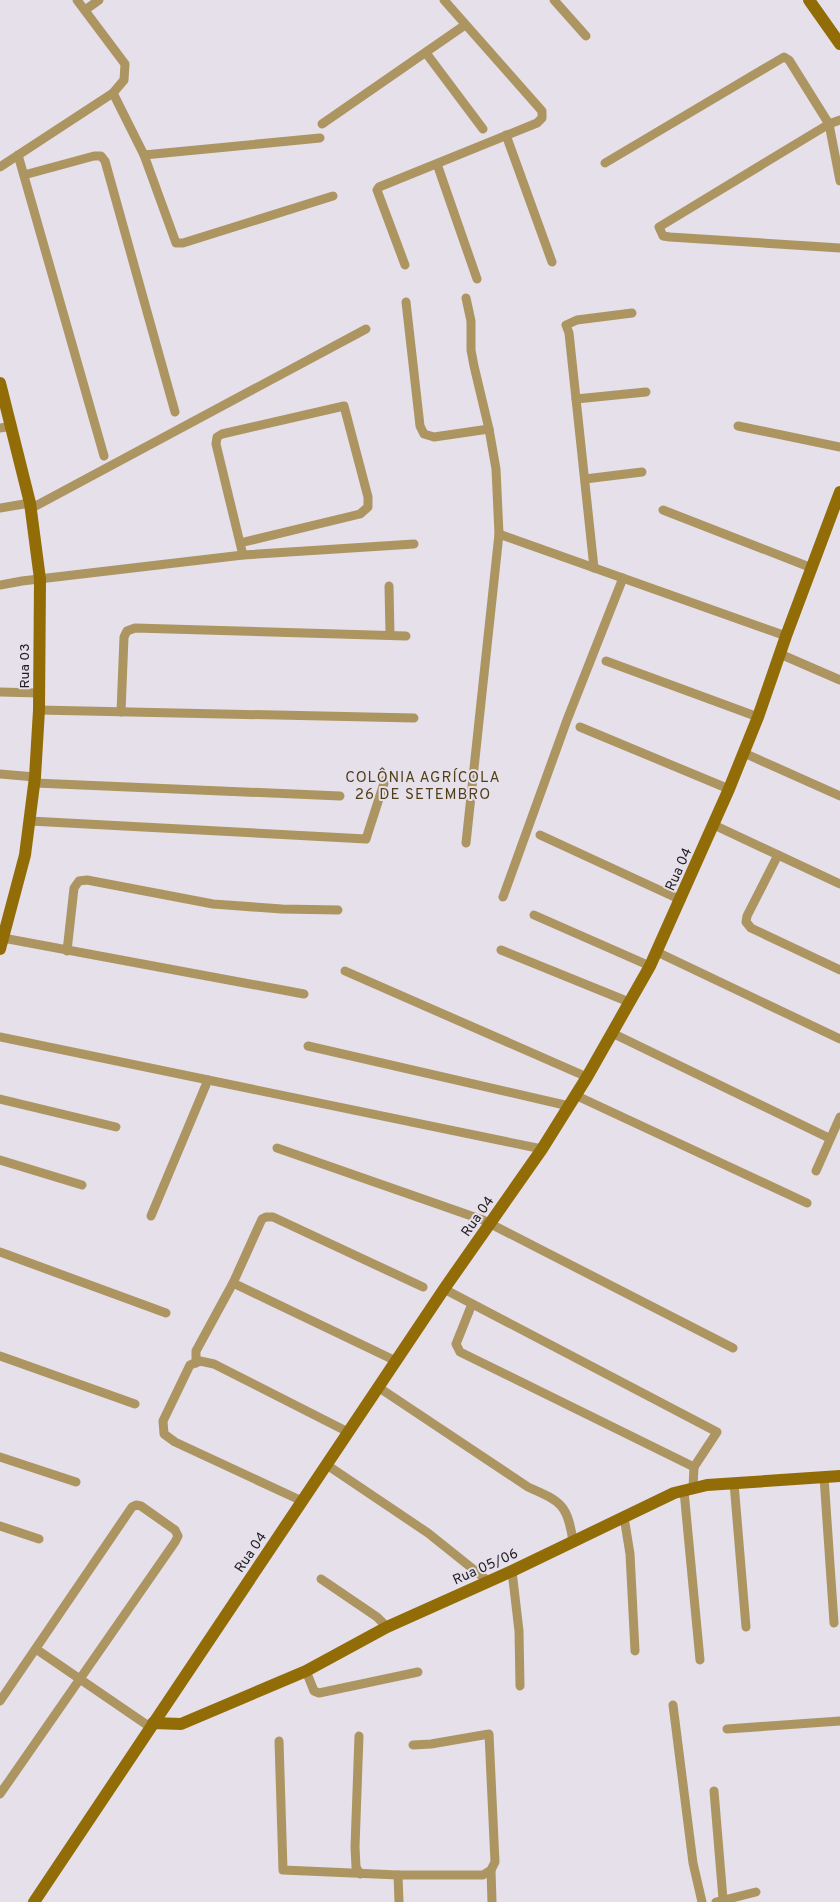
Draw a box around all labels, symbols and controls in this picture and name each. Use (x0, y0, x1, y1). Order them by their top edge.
street label: Rua 03 (17, 643, 34, 689)
district label: COLÔNIA AGRÍCOLA 26 DE SETEMBRO (345, 767, 501, 805)
street label: Rua 04 (662, 845, 696, 894)
street label: Rua 04 (458, 1193, 498, 1240)
street label: Rua 04 (231, 1529, 271, 1576)
street label: Rua 05/06 (450, 1545, 521, 1589)

